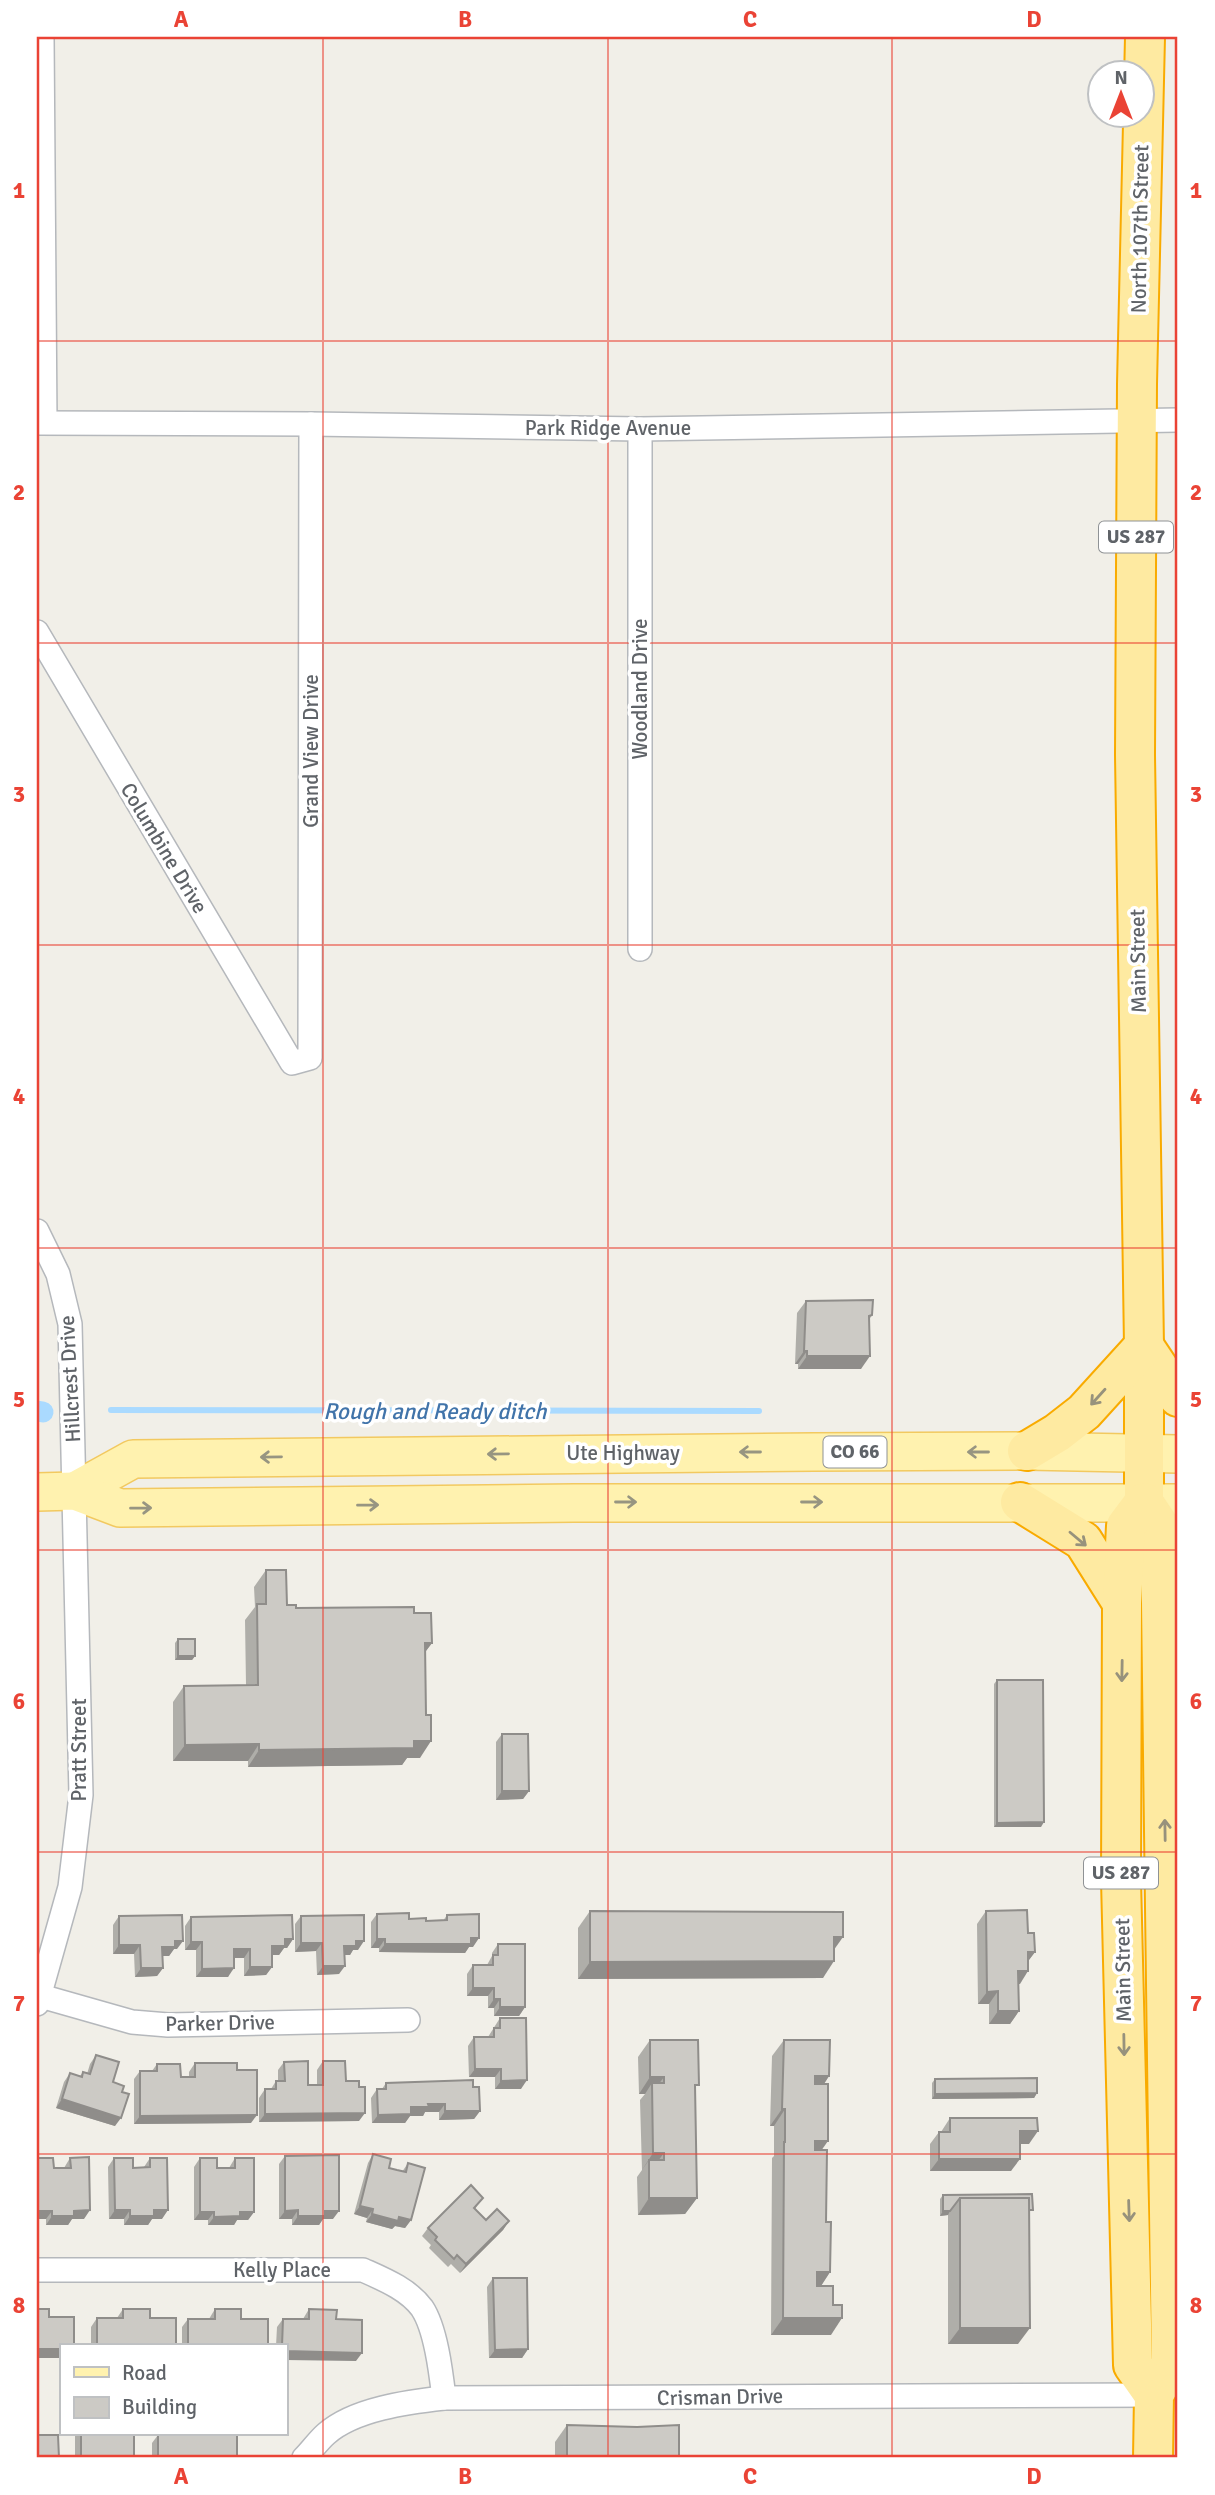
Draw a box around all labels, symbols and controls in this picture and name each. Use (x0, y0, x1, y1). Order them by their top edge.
text: A (174, 5, 189, 34)
text: B (458, 5, 472, 34)
text: C (743, 5, 757, 34)
text: D (1026, 5, 1042, 34)
north arrow (1086, 60, 1156, 130)
text: N (1114, 66, 1128, 90)
street label: North 107th Street (1126, 144, 1154, 314)
text: 1 (13, 176, 25, 205)
text: 1 (1190, 176, 1202, 205)
street label: Park Ridge Avenue (525, 415, 691, 441)
text: 2 (13, 478, 25, 507)
text: 2 (1190, 478, 1202, 507)
road number: US 287 (1099, 522, 1173, 552)
street label: Woodland Drive (627, 618, 653, 760)
street label: Grand View Drive (298, 674, 324, 828)
street label: Columbine Drive (115, 778, 213, 918)
text: 3 (13, 780, 25, 809)
text: 3 (1190, 780, 1202, 809)
street label: Main Street (1124, 909, 1152, 1013)
text: 4 (13, 1082, 25, 1111)
text: 4 (1190, 1082, 1202, 1111)
street label: Hillcrest Drive (54, 1315, 86, 1443)
text: 5 (13, 1385, 25, 1414)
text: 5 (1190, 1385, 1202, 1414)
one-way arrow (1090, 1387, 1106, 1405)
water label: Rough and Ready ditch (323, 1397, 548, 1426)
road number: CO 66 (824, 1436, 886, 1468)
street label: Ute Highway (566, 1440, 680, 1466)
one-way arrow (739, 1445, 762, 1459)
one-way arrow (966, 1445, 989, 1459)
one-way arrow (487, 1447, 510, 1461)
one-way arrow (260, 1450, 283, 1464)
one-way arrow (614, 1495, 637, 1509)
one-way arrow (800, 1495, 823, 1509)
one-way arrow (356, 1498, 379, 1512)
one-way arrow (129, 1501, 152, 1514)
one-way arrow (1068, 1531, 1086, 1547)
one-way arrow (1115, 1659, 1129, 1682)
text: 6 (13, 1687, 25, 1716)
text: 6 (1190, 1687, 1202, 1716)
street label: Pratt Street (66, 1698, 92, 1802)
one-way arrow (1159, 1818, 1172, 1841)
road number: US 287 (1084, 1857, 1158, 1888)
street label: Main Street (1109, 1918, 1137, 2022)
text: 7 (13, 1989, 25, 2018)
text: 7 (1190, 1989, 1202, 2018)
street label: Parker Drive (165, 2009, 275, 2037)
one-way arrow (1118, 2034, 1131, 2057)
one-way arrow (1122, 2199, 1135, 2222)
street label: Kelly Place (233, 2257, 331, 2283)
text: 8 (13, 2291, 25, 2320)
text: 8 (1190, 2291, 1202, 2320)
legend (60, 2344, 287, 2436)
text: Road (122, 2360, 167, 2386)
street label: Crisman Drive (657, 2383, 783, 2411)
text: Building (122, 2394, 197, 2420)
text: A (174, 2462, 189, 2491)
text: B (458, 2462, 472, 2491)
text: C (743, 2462, 757, 2491)
text: D (1026, 2462, 1042, 2491)

